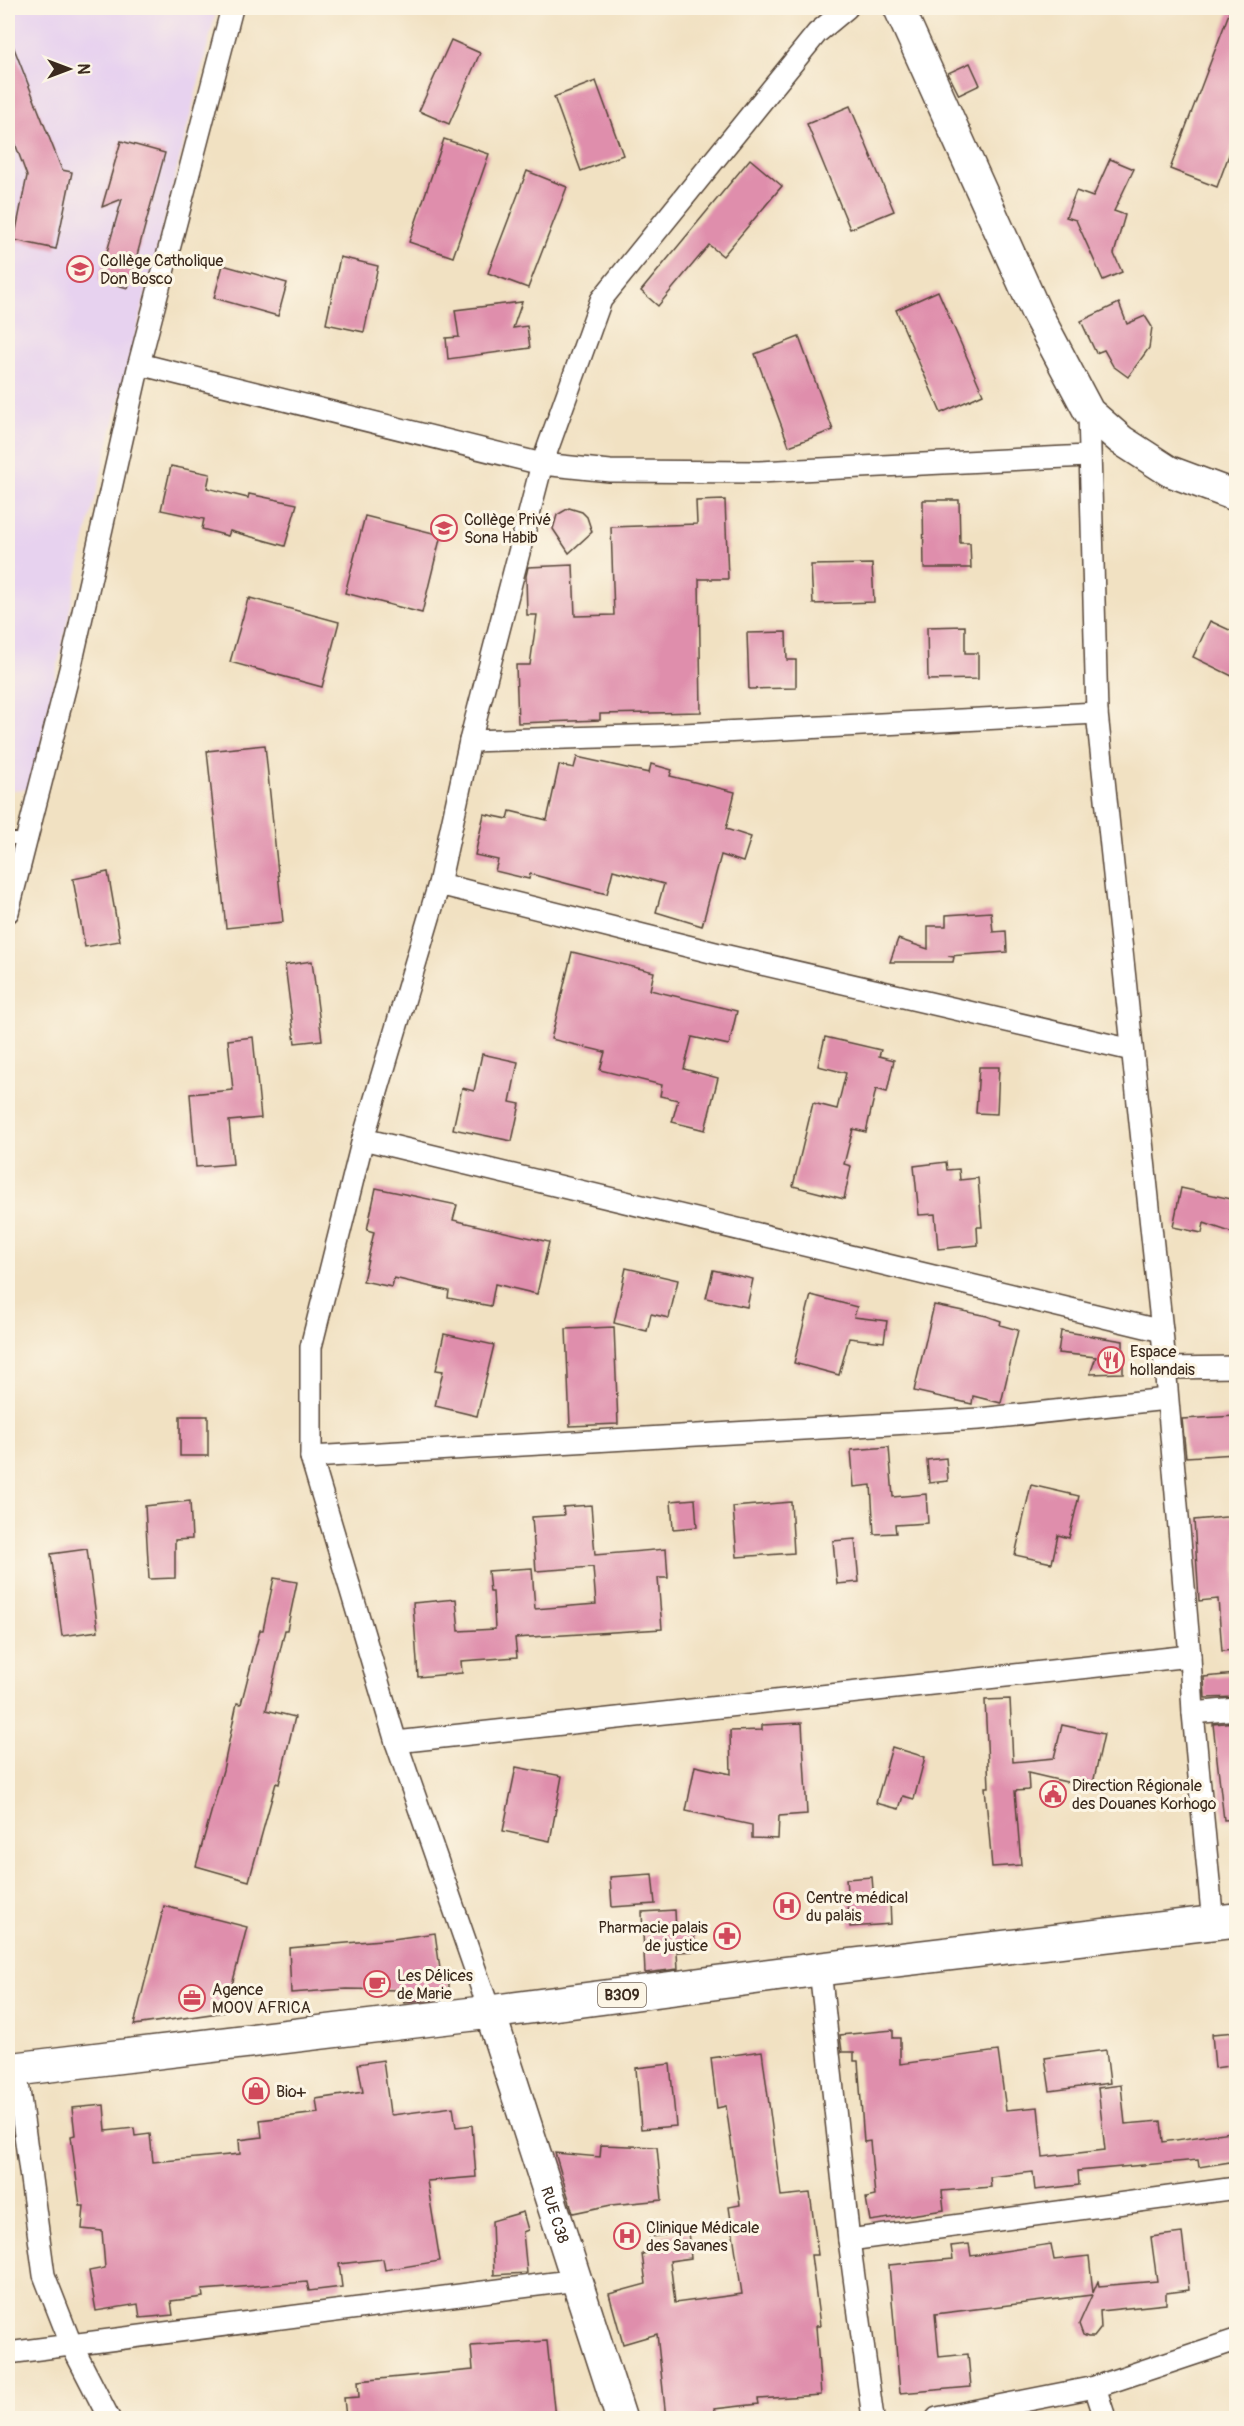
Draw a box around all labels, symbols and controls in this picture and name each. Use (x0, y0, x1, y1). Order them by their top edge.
north arrow (39, 39, 99, 99)
text: N (73, 64, 93, 75)
place label: Collège Catholique Don Bosco (100, 251, 224, 289)
school or university icon: Collège Catholique Don Bosco (65, 254, 95, 284)
place label: Collège Privé Sona Habib (464, 510, 551, 548)
school or university icon: Collège Privé Sona Habib (429, 513, 459, 543)
place label: Espace hollandais (1130, 1342, 1195, 1380)
restaurant icon: Espace hollandais (1096, 1345, 1126, 1375)
place label: Direction Régionale des Douanes Korhogo (1072, 1776, 1217, 1814)
public building icon: Direction Régionale des Douanes Korhogo (1038, 1779, 1068, 1809)
place label: Centre médical du palais (806, 1888, 908, 1926)
hospital icon: Centre médical du palais (772, 1891, 802, 1921)
place label: Pharmacie palais de justice (598, 1918, 708, 1956)
pharmacy icon: Pharmacie palais de justice (712, 1921, 742, 1951)
place label: Les Délices de Marie (397, 1966, 473, 2004)
cafe icon: Les Délices de Marie (362, 1969, 392, 1999)
place label: Agence MOOV AFRICA (212, 1980, 311, 2018)
office icon: Agence MOOV AFRICA (177, 1983, 207, 2013)
road number: B309 (598, 1983, 646, 2007)
shop icon: Bio+ (241, 2076, 271, 2106)
place label: Bio+ (276, 2082, 306, 2102)
street label: RUE C38 (536, 2184, 573, 2246)
place label: Clinique Médicale des Savanes (646, 2218, 759, 2256)
hospital icon: Clinique Médicale des Savanes (612, 2221, 642, 2251)

